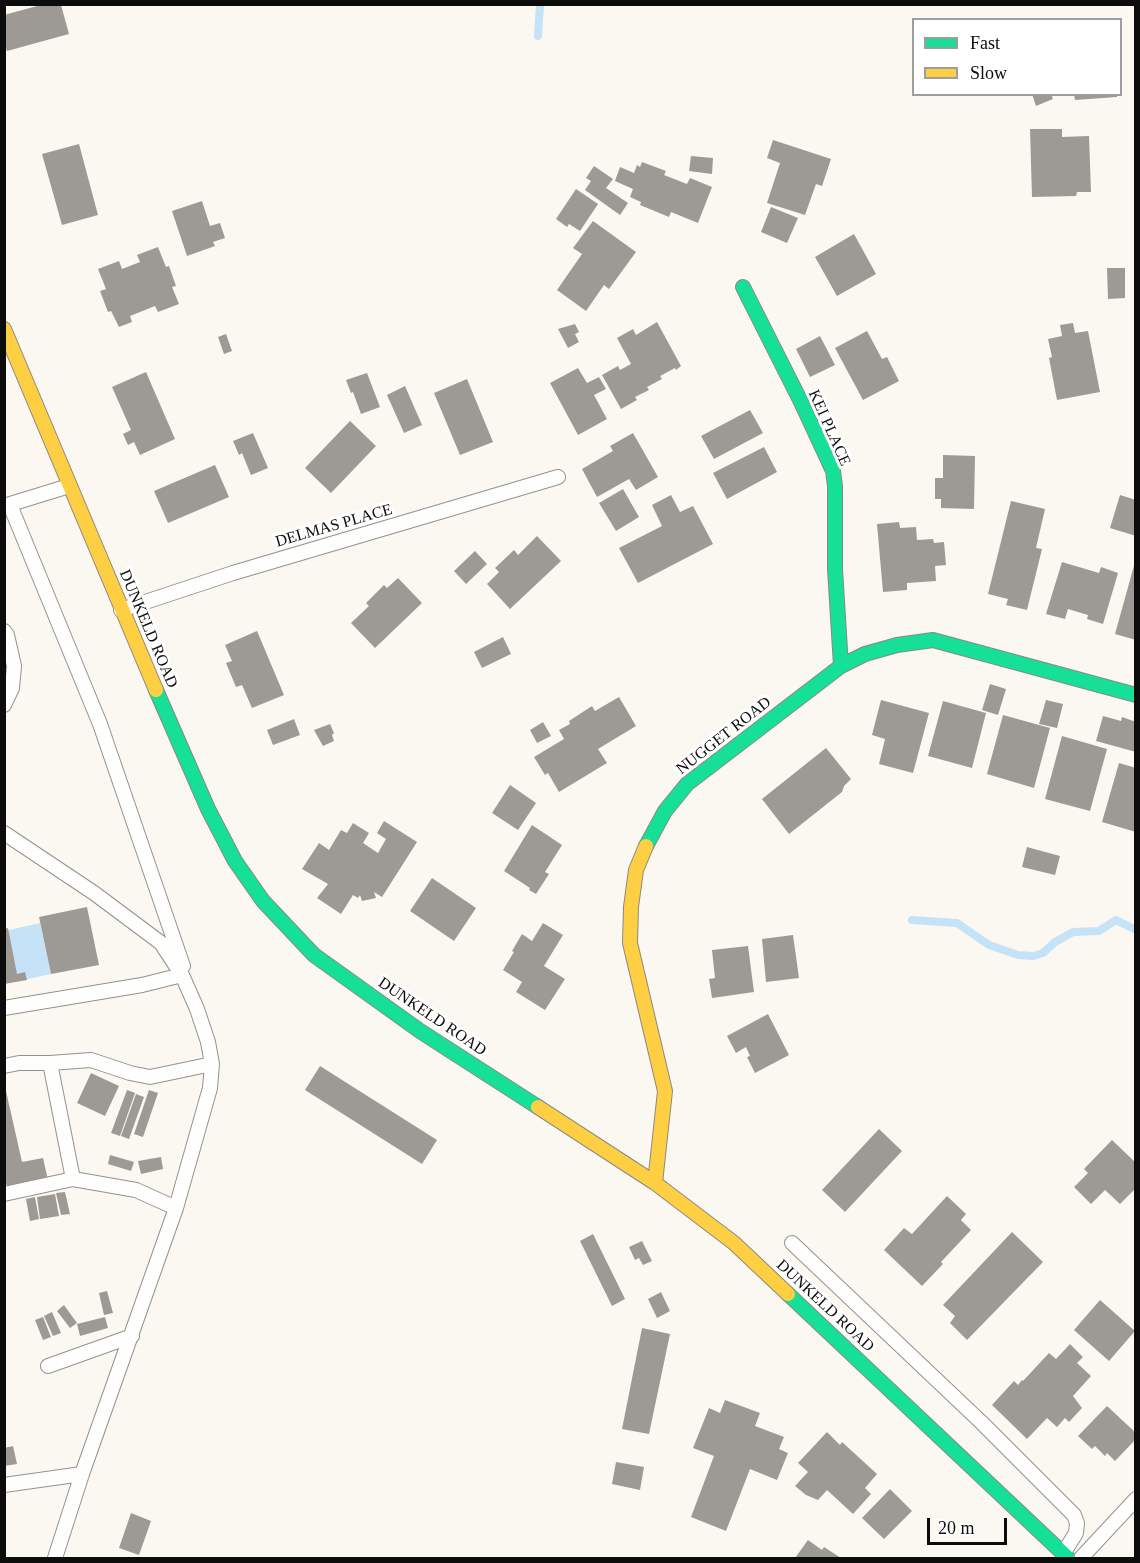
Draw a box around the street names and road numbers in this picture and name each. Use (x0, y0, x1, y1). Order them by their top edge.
street label: KEI PLACE (804, 387, 854, 469)
street label: DELMAS PLACE (273, 500, 395, 552)
street label: DUNKELD ROAD (114, 567, 182, 691)
street label: NUGGET ROAD (673, 693, 775, 779)
street label: DUNKELD ROAD (374, 974, 490, 1060)
street label: DUNKELD ROAD (772, 1256, 878, 1356)

